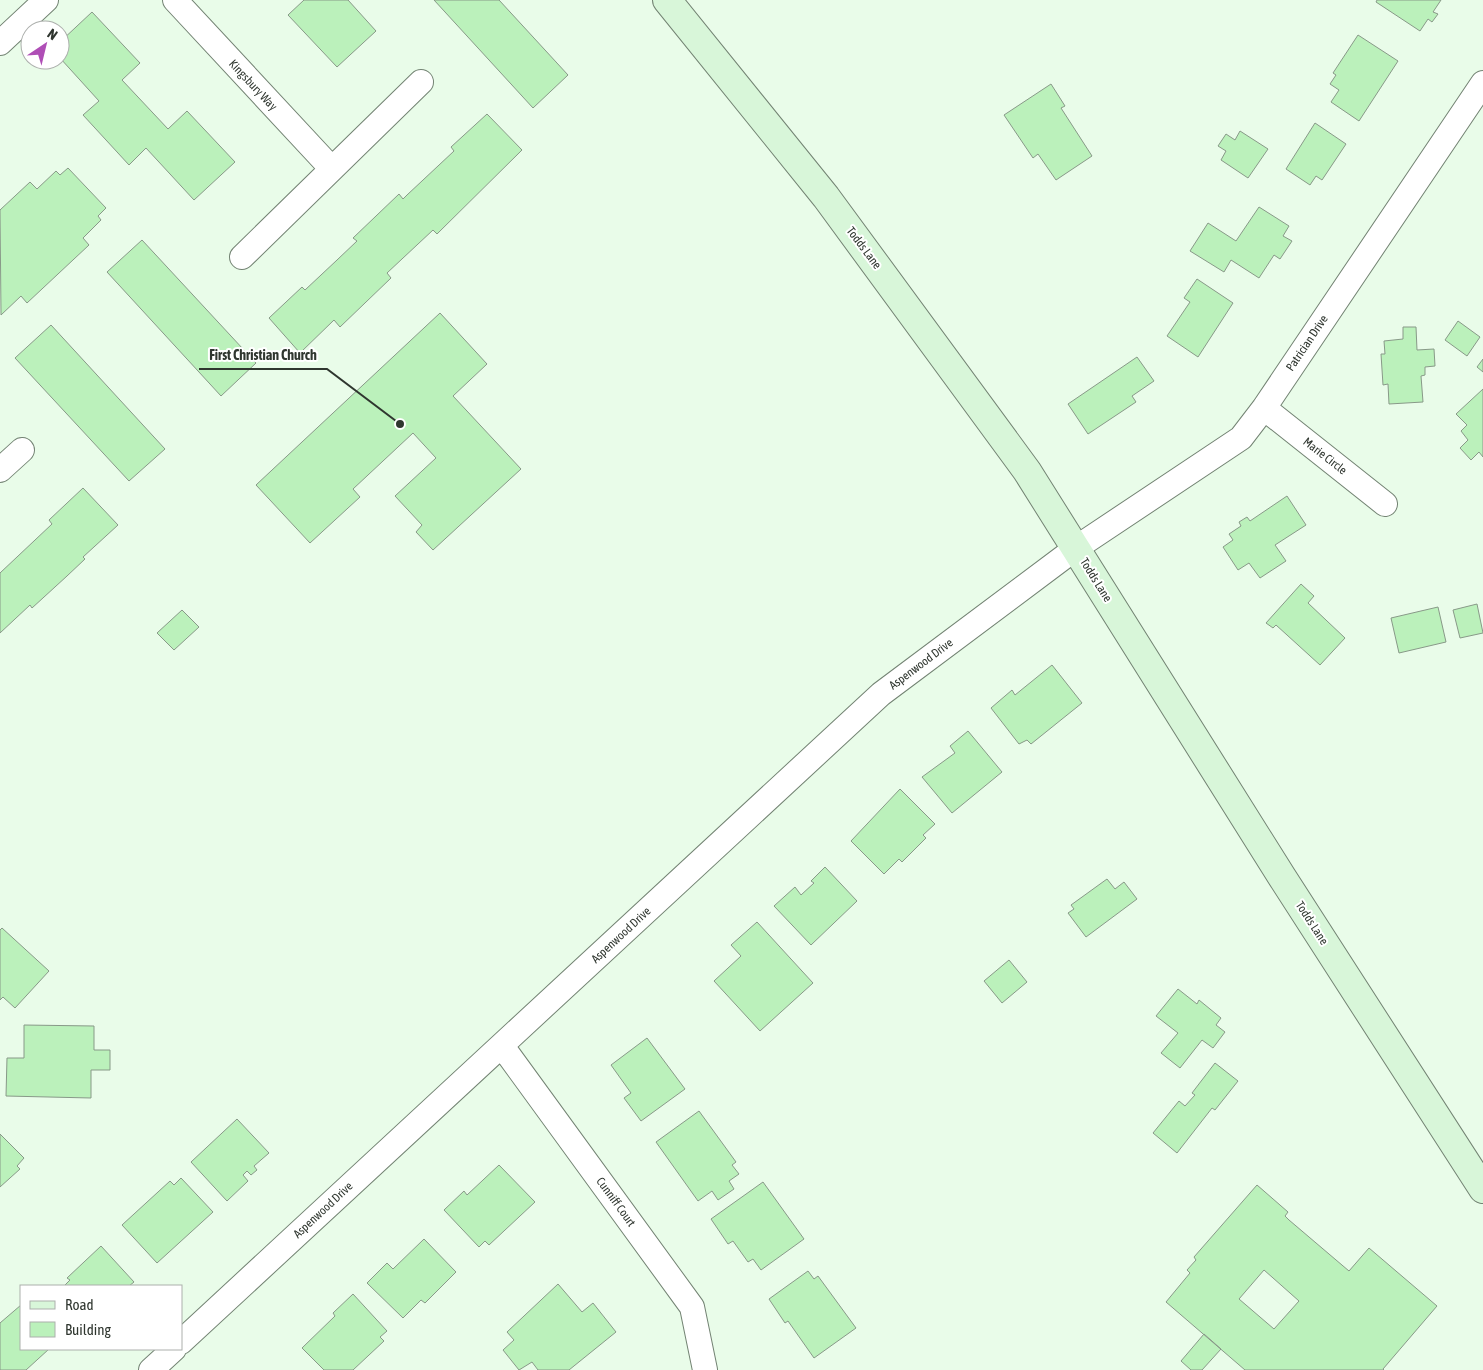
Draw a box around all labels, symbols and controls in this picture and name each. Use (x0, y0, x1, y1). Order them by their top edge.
north arrow (20, 20, 70, 70)
text: N (44, 25, 60, 43)
street label: Kingsbury Way (226, 57, 280, 113)
street label: Todds Lane (844, 224, 884, 272)
street label: Patrician Drive (1283, 312, 1331, 374)
callout: First Christian Church (199, 340, 327, 369)
text: First Christian Church (209, 347, 317, 363)
street label: Marie Circle (1300, 435, 1350, 477)
street label: Todds Lane (1077, 556, 1115, 604)
street label: Aspenwood Drive (886, 636, 956, 692)
street label: Todds Lane (1293, 899, 1331, 947)
street label: Aspenwood Drive (588, 904, 654, 966)
street label: Cunniff Court (593, 1175, 639, 1230)
street label: Aspenwood Drive (290, 1179, 356, 1241)
legend (20, 1285, 182, 1350)
text: Road (65, 1296, 94, 1313)
text: Building (65, 1321, 111, 1338)

